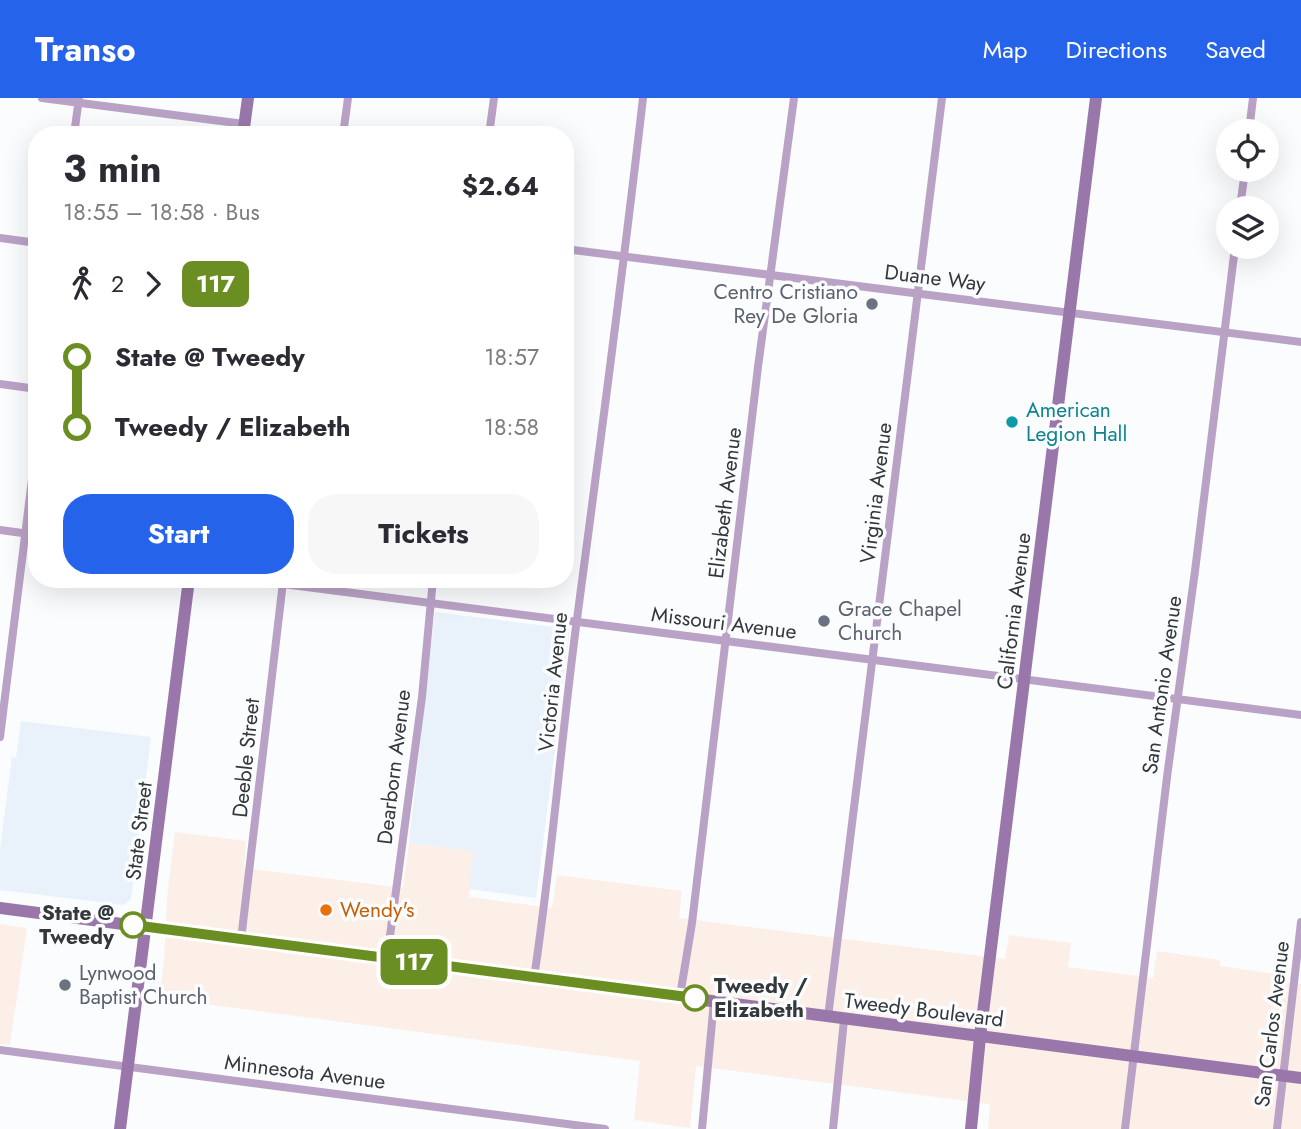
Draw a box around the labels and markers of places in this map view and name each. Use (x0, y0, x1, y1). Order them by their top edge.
place label: Centro Cristiano Rey De Gloria (713, 277, 858, 331)
marker: Centro Cristiano Rey De Gloria (864, 296, 880, 312)
place label: American Legion Hall (1026, 395, 1127, 449)
marker: American Legion Hall (1004, 414, 1020, 430)
place label: Grace Chapel Church (838, 594, 962, 648)
marker: Grace Chapel Church (816, 613, 832, 629)
place label: Wendy's (340, 895, 415, 925)
place label: State @ Tweedy (39, 898, 115, 952)
marker: Wendy's (318, 902, 334, 918)
marker: State @ Tweedy (120, 912, 146, 938)
place label: Lynwood Baptist Church (79, 958, 207, 1012)
place label: Tweedy / Elizabeth (714, 971, 808, 1025)
marker: Lynwood Baptist Church (57, 977, 73, 993)
marker: Tweedy / Elizabeth (682, 985, 708, 1011)

